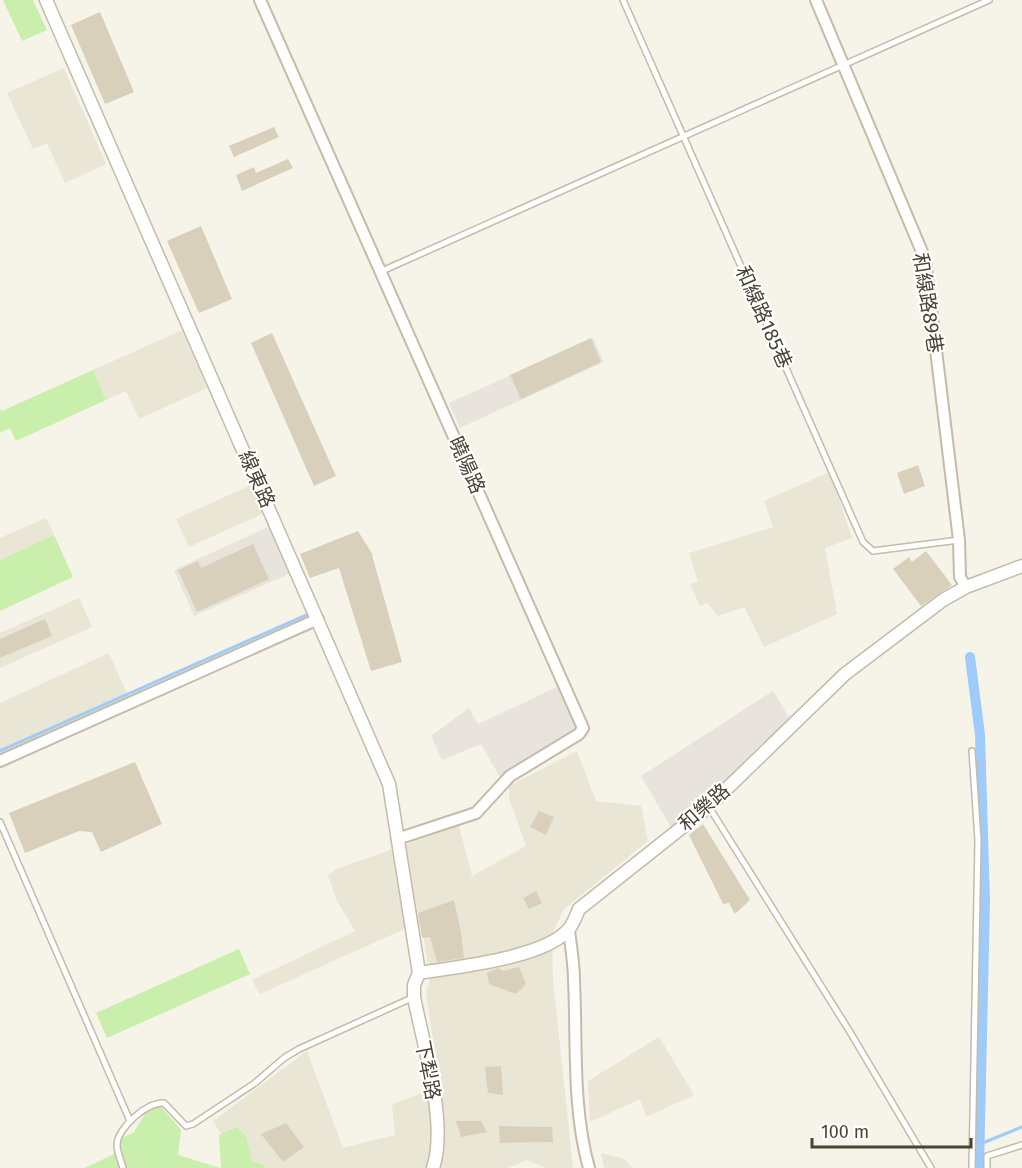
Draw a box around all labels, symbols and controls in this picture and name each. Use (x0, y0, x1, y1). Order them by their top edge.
street label: 和線路89巷 (908, 251, 948, 355)
street label: 和線路185巷 (731, 262, 797, 372)
street label: 曉陽路 (444, 433, 490, 497)
street label: 線東路 (234, 447, 280, 511)
street label: 和樂路 (673, 778, 735, 836)
street label: 下犁路 (410, 1038, 446, 1102)
scale bar (812, 1111, 971, 1149)
text: 100 m (821, 1121, 869, 1143)

